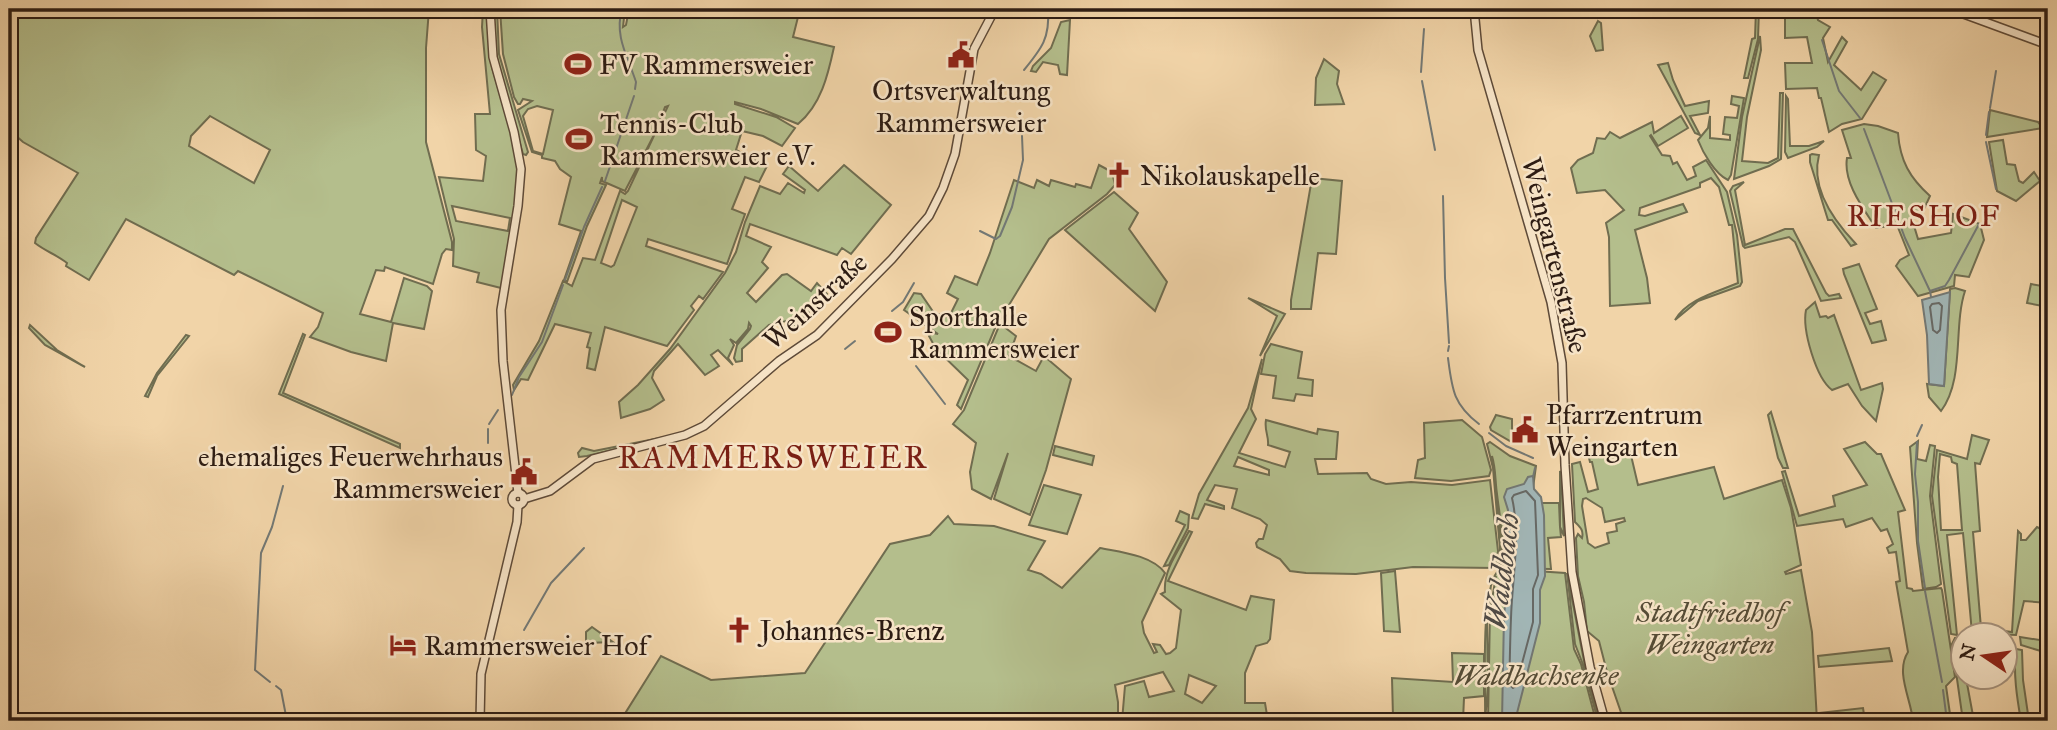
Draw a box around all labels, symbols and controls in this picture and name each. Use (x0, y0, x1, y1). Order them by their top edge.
public building icon: Ortsverwaltung Rammersweier (946, 40, 976, 70)
place label: FV Rammersweier (599, 47, 814, 82)
sports icon: FV Rammersweier (563, 49, 593, 79)
place label: Ortsverwaltung Rammersweier (872, 73, 1051, 140)
place label: Tennis-Club Rammersweier e.V. (600, 106, 816, 173)
sports icon: Tennis-Club Rammersweier e.V. (564, 124, 594, 154)
street label: Weingartenstraße (1514, 153, 1596, 357)
place label: Nikolauskapelle (1140, 158, 1320, 193)
church icon: Nikolauskapelle (1104, 160, 1134, 190)
district label: RIESHOF (1847, 198, 2001, 234)
street label: Weinstraße (756, 245, 874, 357)
place label: Sporthalle Rammersweier (909, 299, 1080, 366)
sports icon: Sporthalle Rammersweier (873, 317, 903, 347)
place label: Pfarrzentrum Weingarten (1546, 397, 1703, 464)
public building icon: Pfarrzentrum Weingarten (1510, 415, 1540, 445)
district label: RAMMERSWEIER (618, 438, 928, 477)
place label: ehemaliges Feuerwehrhaus Rammersweier (198, 439, 503, 506)
public building icon: ehemaliges Feuerwehrhaus Rammersweier (509, 457, 539, 487)
water label: Waldbach (1477, 511, 1527, 631)
park label: Stadtfriedhof Weingarten (1635, 595, 1792, 662)
place label: Johannes-Brenz (757, 613, 945, 648)
church icon: Johannes-Brenz (724, 615, 754, 645)
north arrow (1948, 622, 2018, 692)
place label: Rammersweier Hof (424, 628, 652, 663)
hotel icon: Rammersweier Hof (388, 630, 418, 660)
text: N (1955, 642, 1981, 663)
park label: Waldbachsenke (1454, 658, 1619, 693)

